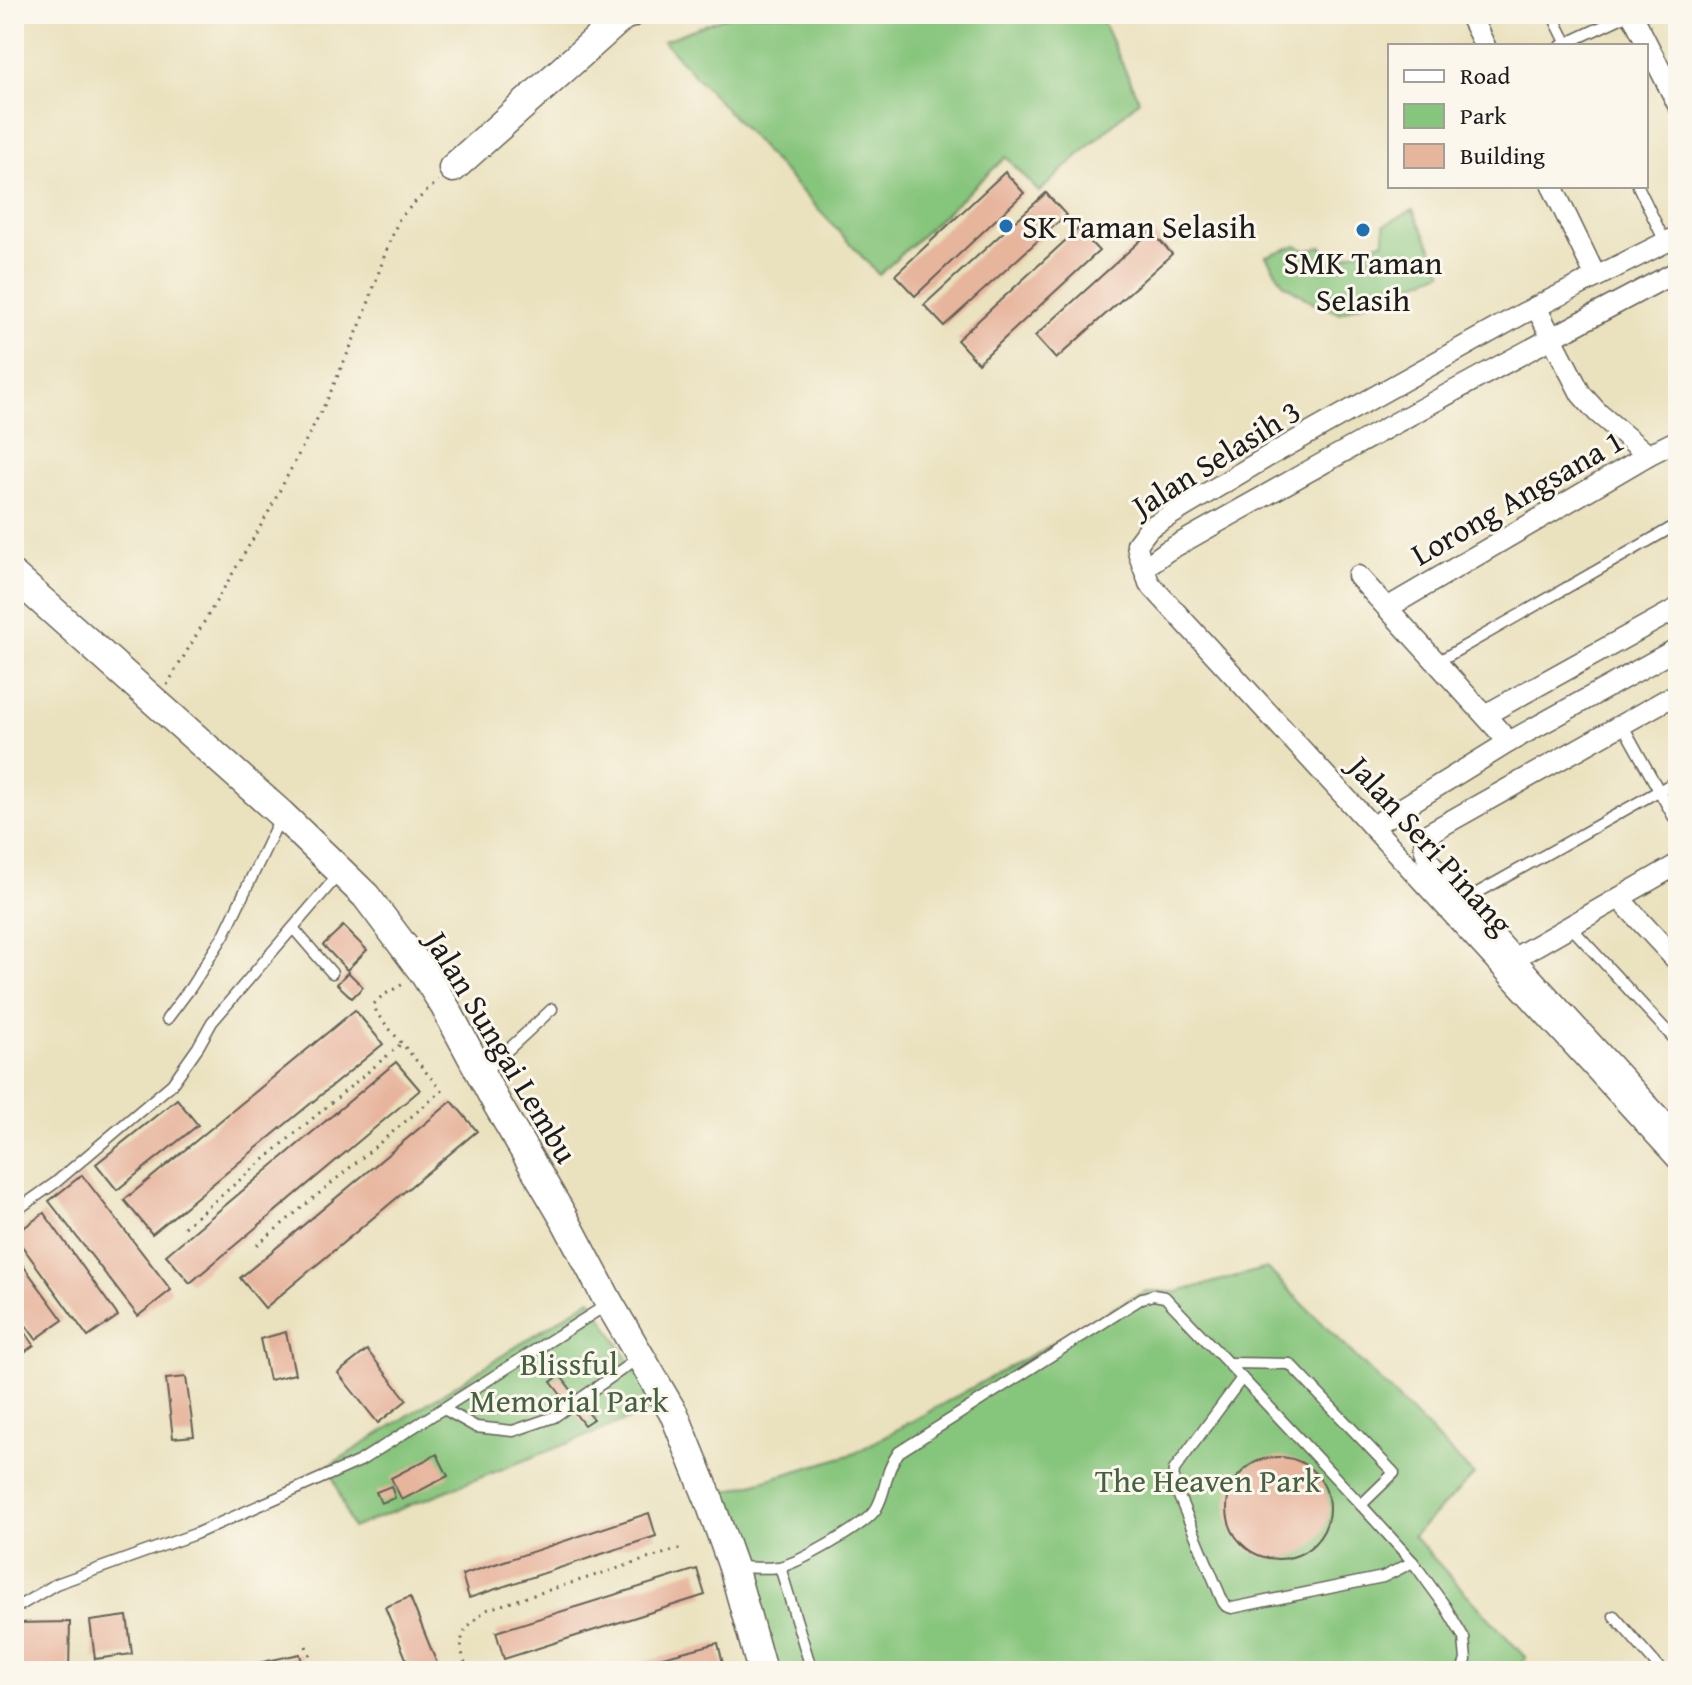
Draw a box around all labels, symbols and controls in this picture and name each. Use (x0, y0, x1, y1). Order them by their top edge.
legend (1388, 44, 1648, 188)
text: Road (1460, 58, 1510, 93)
text: Park (1460, 98, 1507, 133)
text: Building (1460, 138, 1545, 173)
place label: SK Taman Selasih (1022, 203, 1256, 250)
marker: SK Taman Selasih (997, 217, 1015, 235)
marker: SMK Taman Selasih (1354, 221, 1372, 239)
place label: SMK Taman Selasih (1284, 239, 1442, 323)
street label: Jalan Selasih 3 (1119, 387, 1310, 531)
street label: Lorong Angsana 1 (1402, 417, 1632, 577)
street label: Jalan Seri Pinang (1335, 742, 1525, 945)
street label: Jalan Sungai Lembu (412, 919, 590, 1172)
park label: Blissful Memorial Park (470, 1340, 669, 1424)
park label: The Heaven Park (1095, 1457, 1322, 1504)

